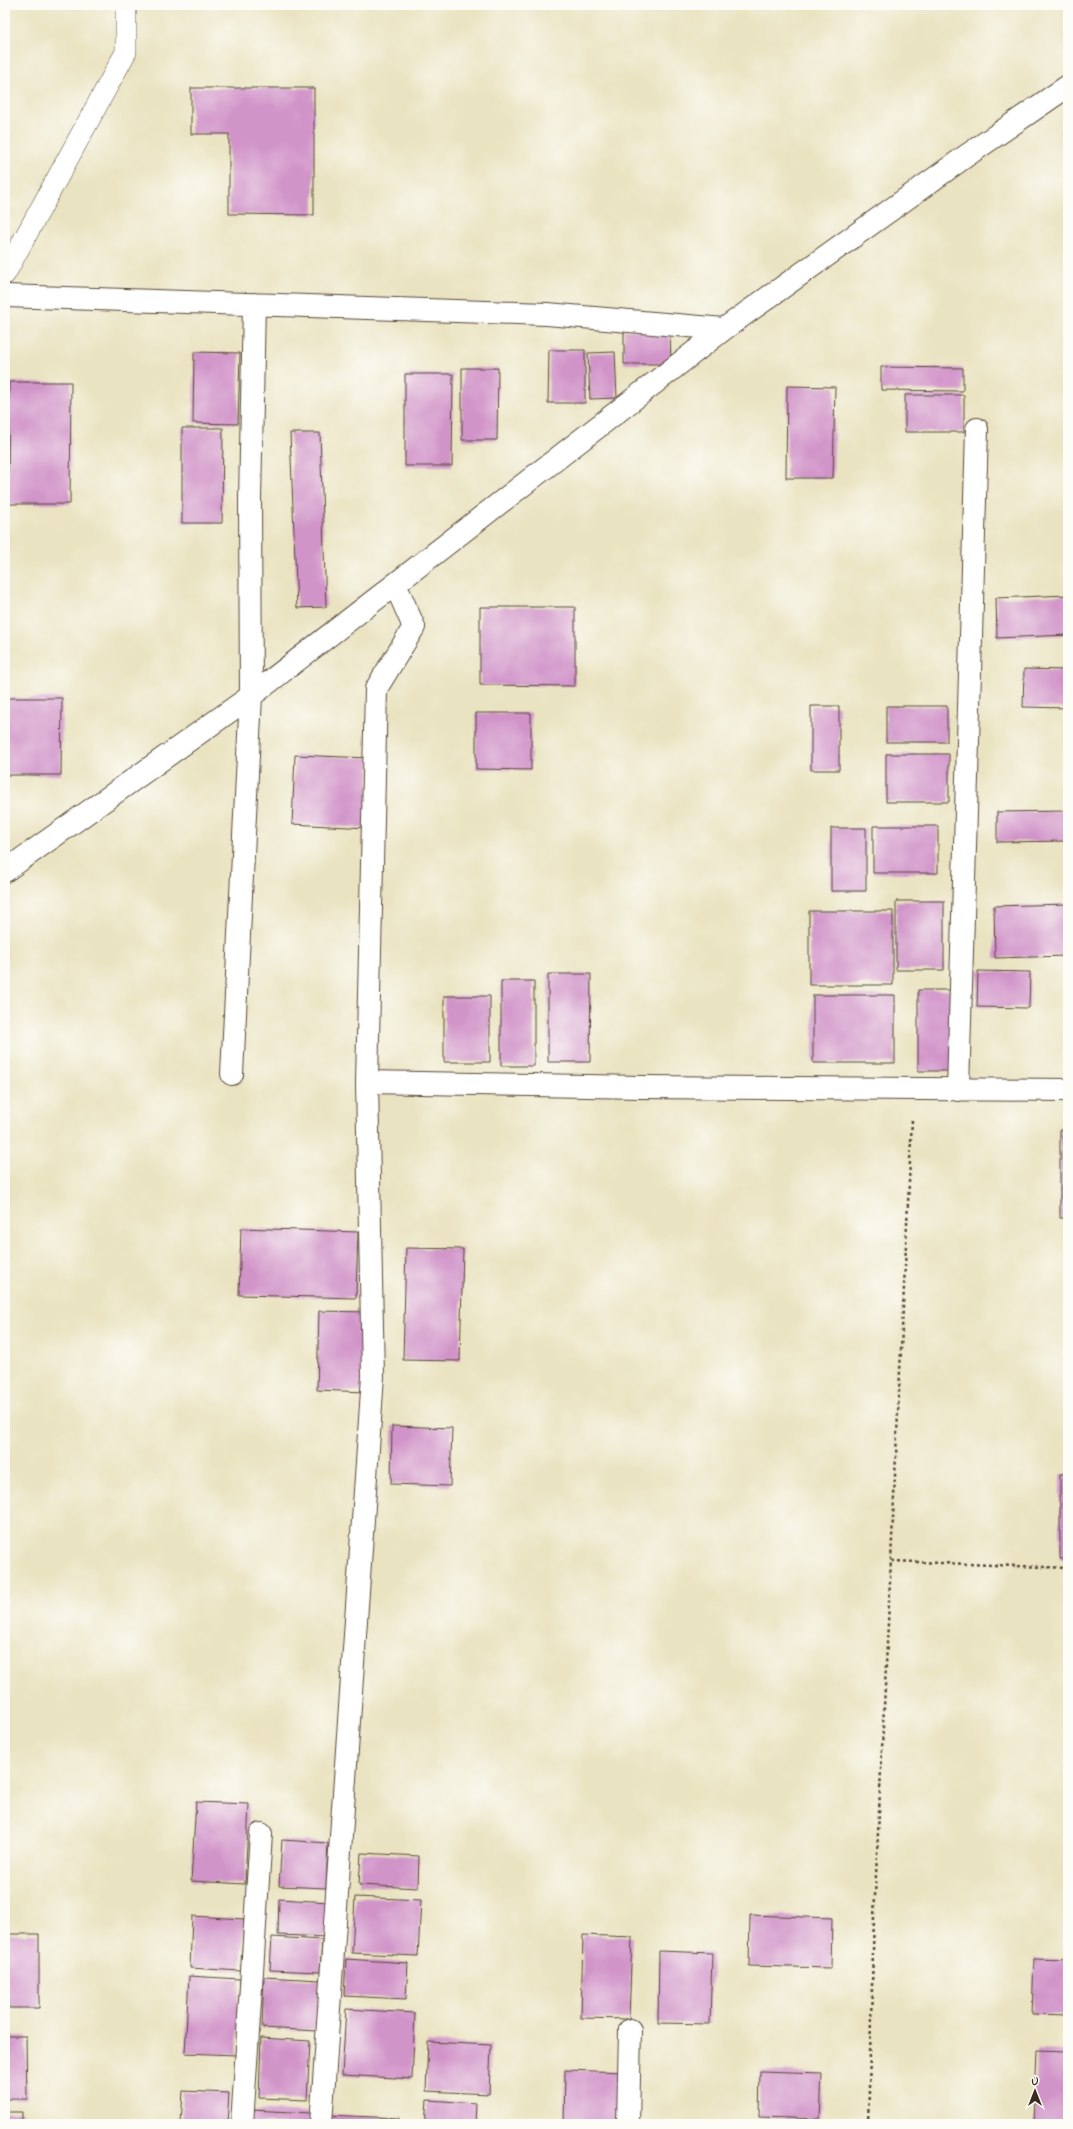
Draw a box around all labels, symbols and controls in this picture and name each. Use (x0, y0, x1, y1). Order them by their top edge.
north arrow (1015, 2071, 1055, 2111)
text: U (1031, 2075, 1039, 2089)

